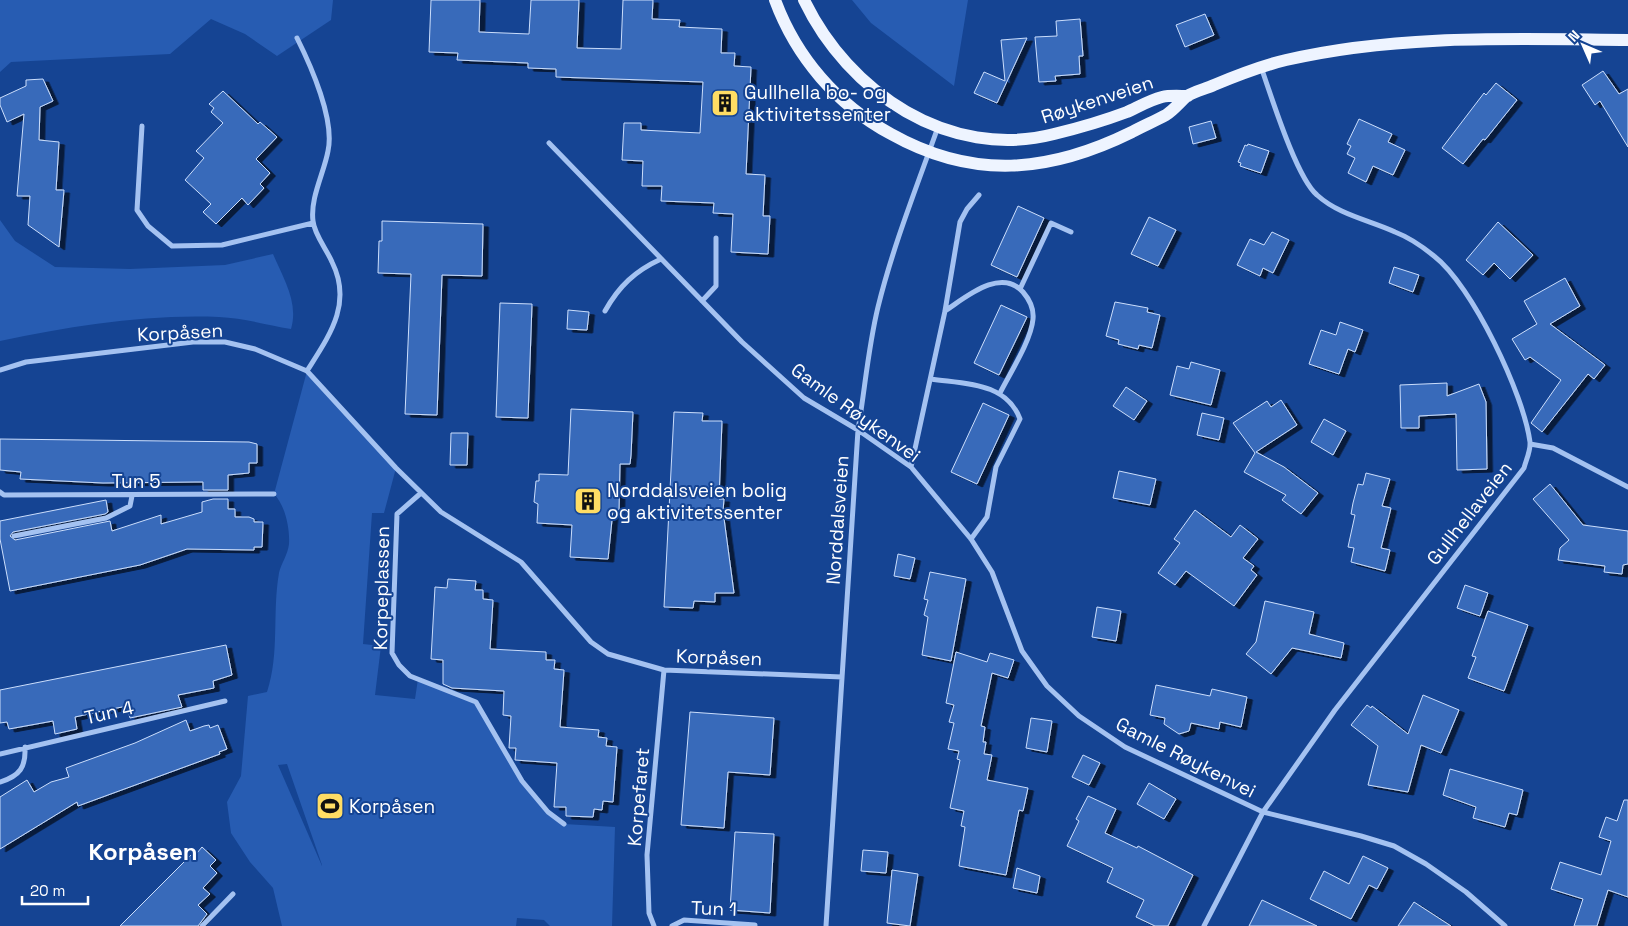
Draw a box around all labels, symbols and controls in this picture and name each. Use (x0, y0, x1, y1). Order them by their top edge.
north arrow (1558, 20, 1608, 70)
text: N (1564, 26, 1583, 45)
street label: Røykenveien (1038, 70, 1156, 129)
place label: Gullhella bo- og aktivitetssenter (744, 80, 891, 127)
building icon: Gullhella bo- og aktivitetssenter (710, 88, 740, 118)
street label: Korpåsen (136, 318, 224, 347)
street label: Gamle Røykenvei (786, 357, 925, 468)
street label: Norddalsveien (821, 455, 854, 586)
street label: Gullhellaveien (1421, 456, 1518, 570)
street label: Tun 5 (111, 469, 161, 494)
place label: Norddalsveien bolig og aktivitetssenter (607, 478, 787, 525)
building icon: Norddalsveien bolig og aktivitetssenter (573, 486, 603, 516)
street label: Korpeplassen (368, 526, 395, 650)
street label: Korpåsen (676, 644, 762, 671)
street label: Tun 4 (82, 695, 136, 730)
street label: Gamle Røykenvei (1111, 711, 1260, 804)
street label: Korpefaret (622, 747, 655, 847)
sports icon: Korpåsen (315, 791, 345, 821)
place label: Korpåsen (349, 794, 435, 819)
district label: Korpåsen (88, 836, 198, 867)
scale bar (22, 874, 89, 906)
text: 20 m (30, 881, 65, 900)
street label: Tun 1 (691, 895, 737, 922)

